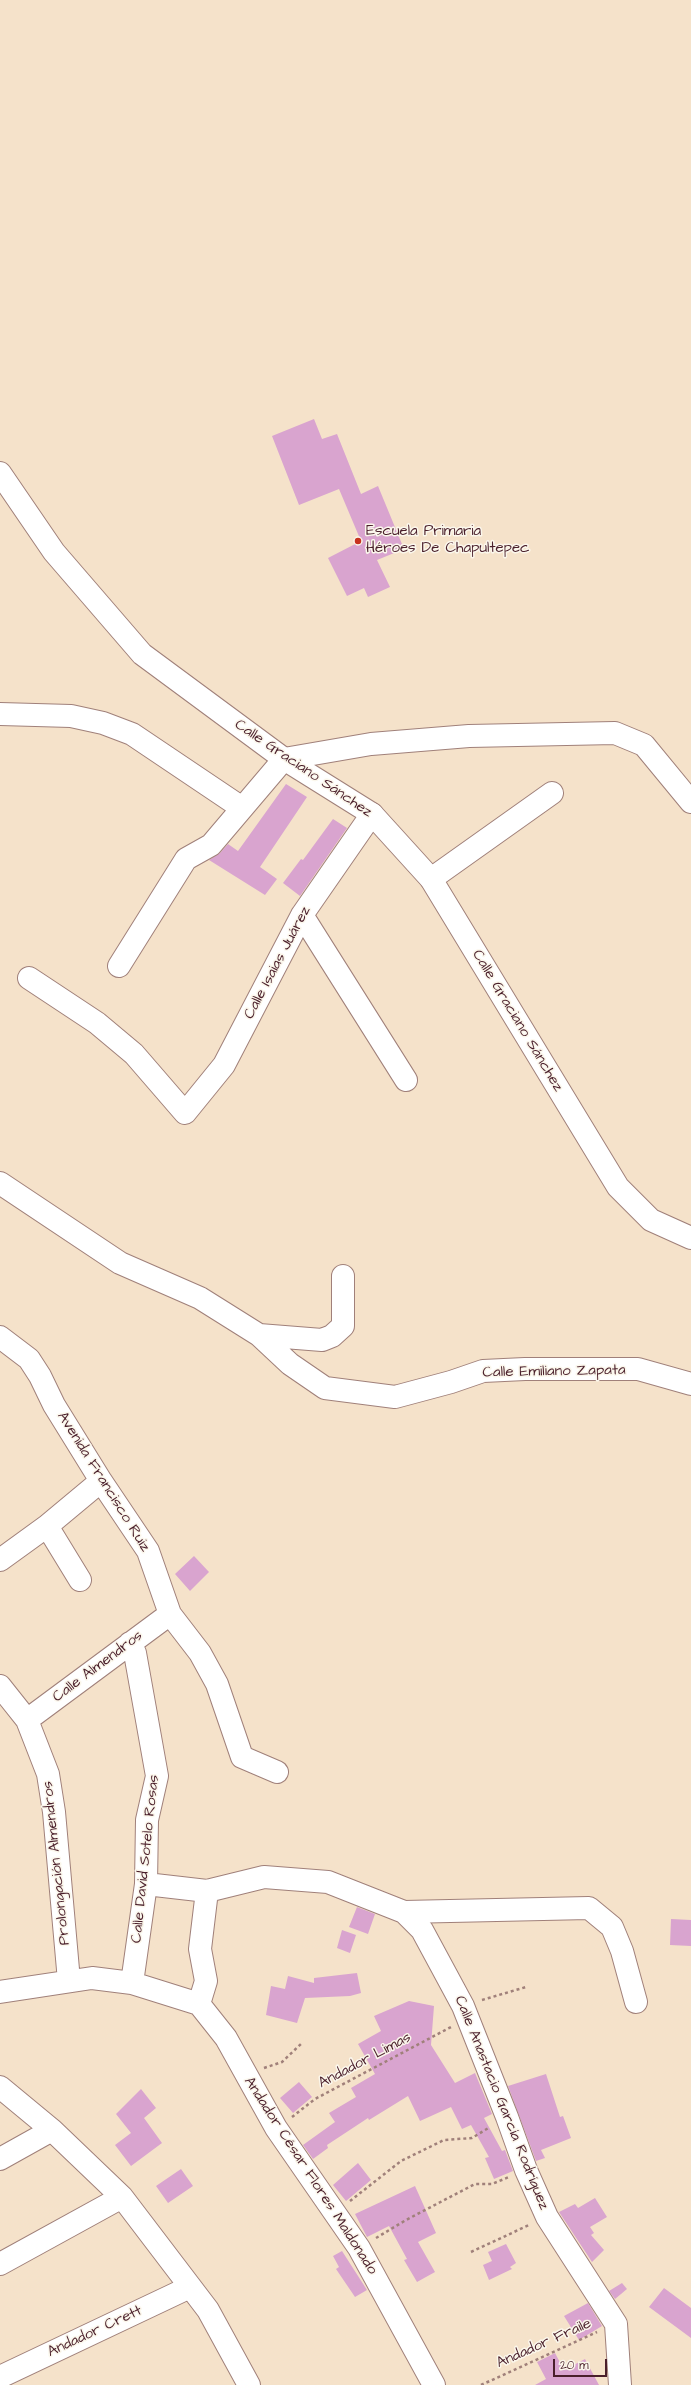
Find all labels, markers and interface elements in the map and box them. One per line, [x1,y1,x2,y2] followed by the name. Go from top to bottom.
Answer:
[366,523,530,558] place label: Escuela Primaria Héroes De Chapultepec
[353,536,363,546] marker: Escuela Primaria Héroes De Chapultepec
[231,716,375,822] street label: Calle Graciano Sánchez
[241,904,315,1022] street label: Calle Isaias Juárez
[468,947,566,1095] street label: Calle Graciano Sánchez
[482,1362,626,1382] street label: Calle Emiliano Zapata
[53,1409,153,1555] street label: Avenida Francisco Ruiz
[49,1627,147,1707] street label: Calle Almendros
[128,1774,164,1944] street label: Calle David Sotelo Rosas
[39,1780,75,1946] street label: Prolongación Almendros
[450,1993,552,2213] street label: Calle Anastacio García Rodríguez
[316,2029,414,2093] street label: Andador Limas
[239,2074,381,2278] street label: Andador César Flores Maldonado
[45,2302,145,2362] street label: Andador Crett
[494,2315,594,2373] street label: Andador Fraile
[555,2351,609,2377] scale bar
[560,2357,589,2374] text: 20 m

